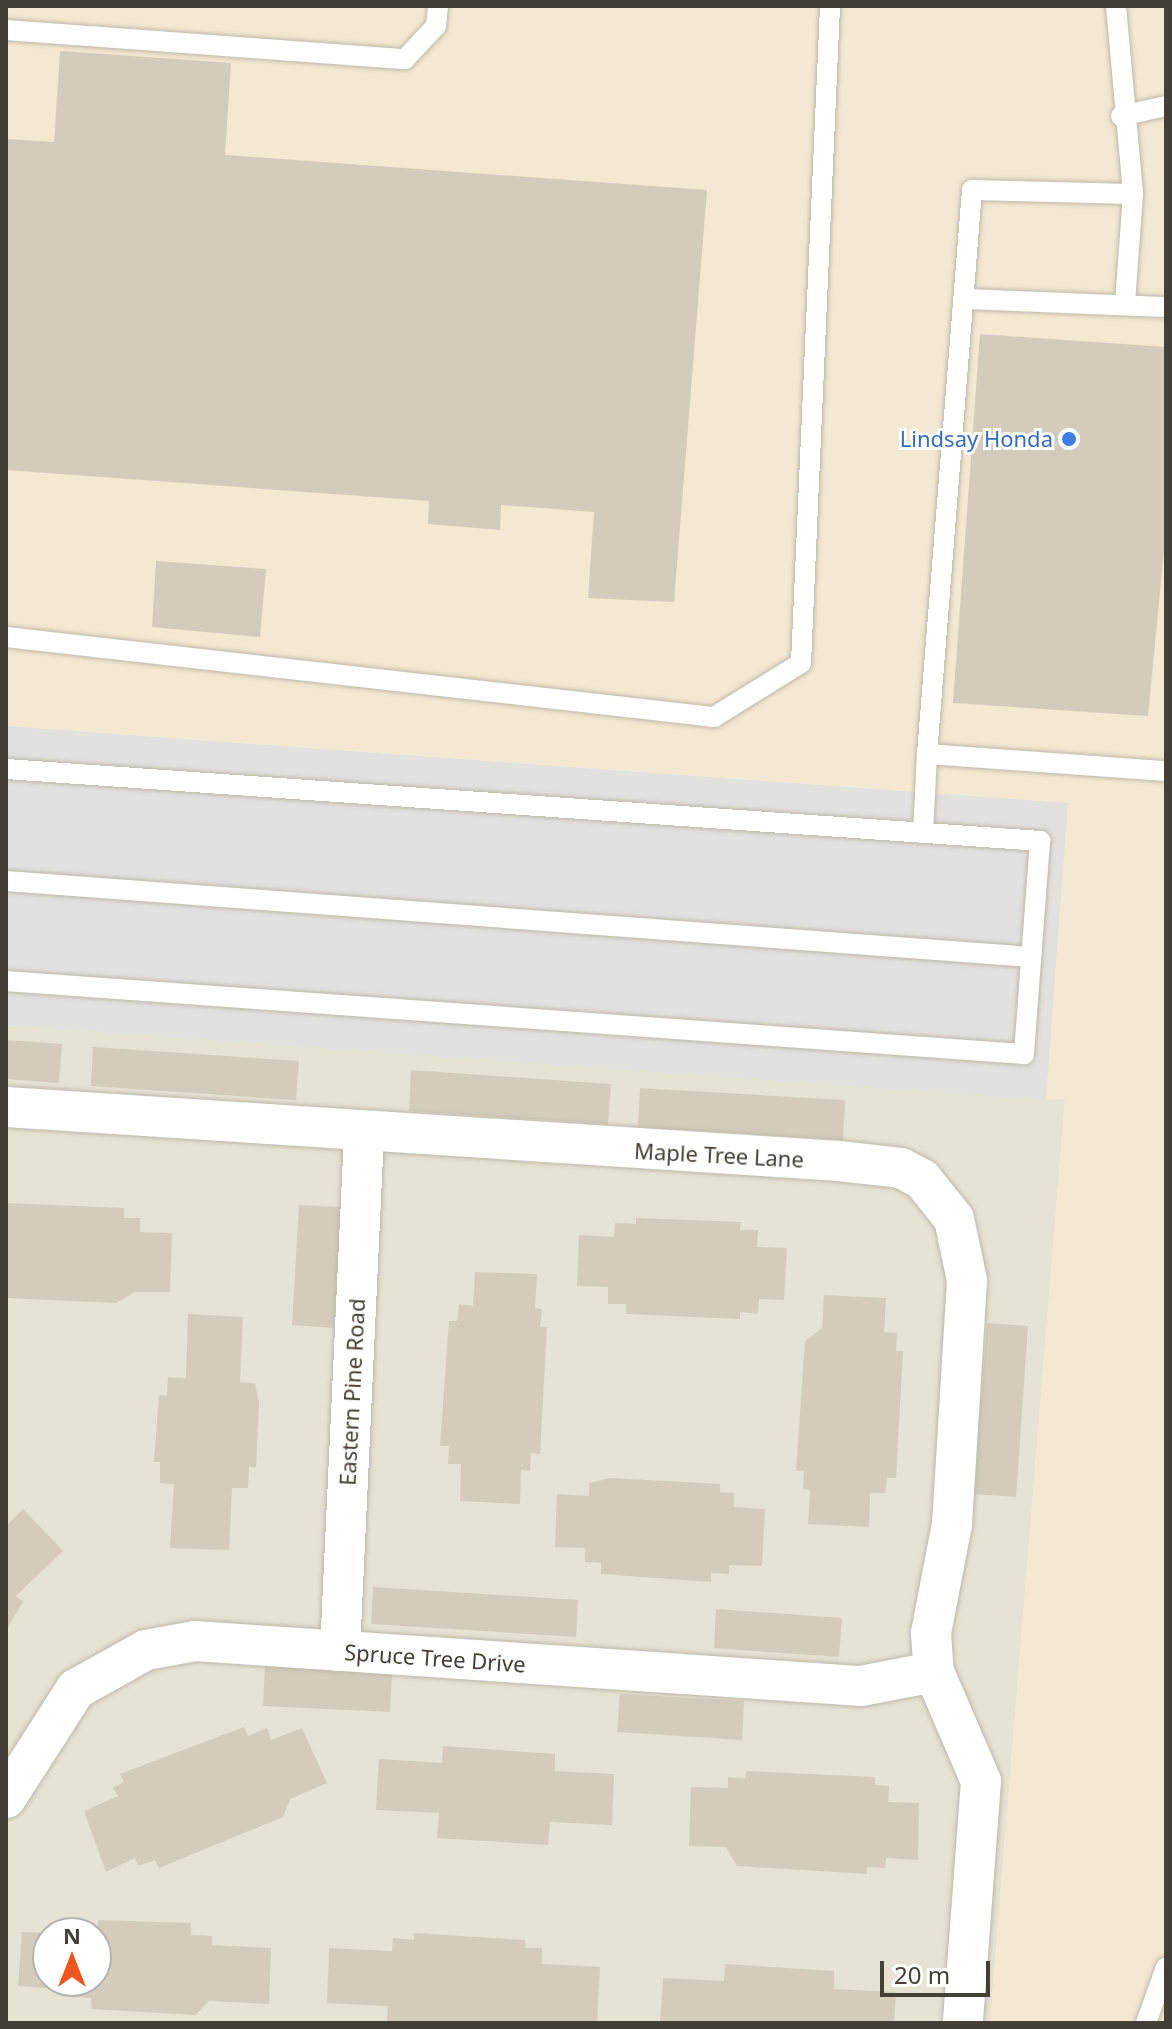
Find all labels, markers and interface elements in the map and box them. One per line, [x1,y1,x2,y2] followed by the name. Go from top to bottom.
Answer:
[900,426,1053,452] place label: Lindsay Honda
[1060,430,1078,448] marker: Lindsay Honda
[634,1137,804,1173] street label: Maple Tree Lane
[334,1298,370,1486] street label: Eastern Pine Road
[343,1638,527,1678] street label: Spruce Tree Drive
[32,1917,112,1997] north arrow
[63,1920,81,1950] text: N
[884,1945,994,1995] scale bar
[894,1958,950,1991] text: 20 m

